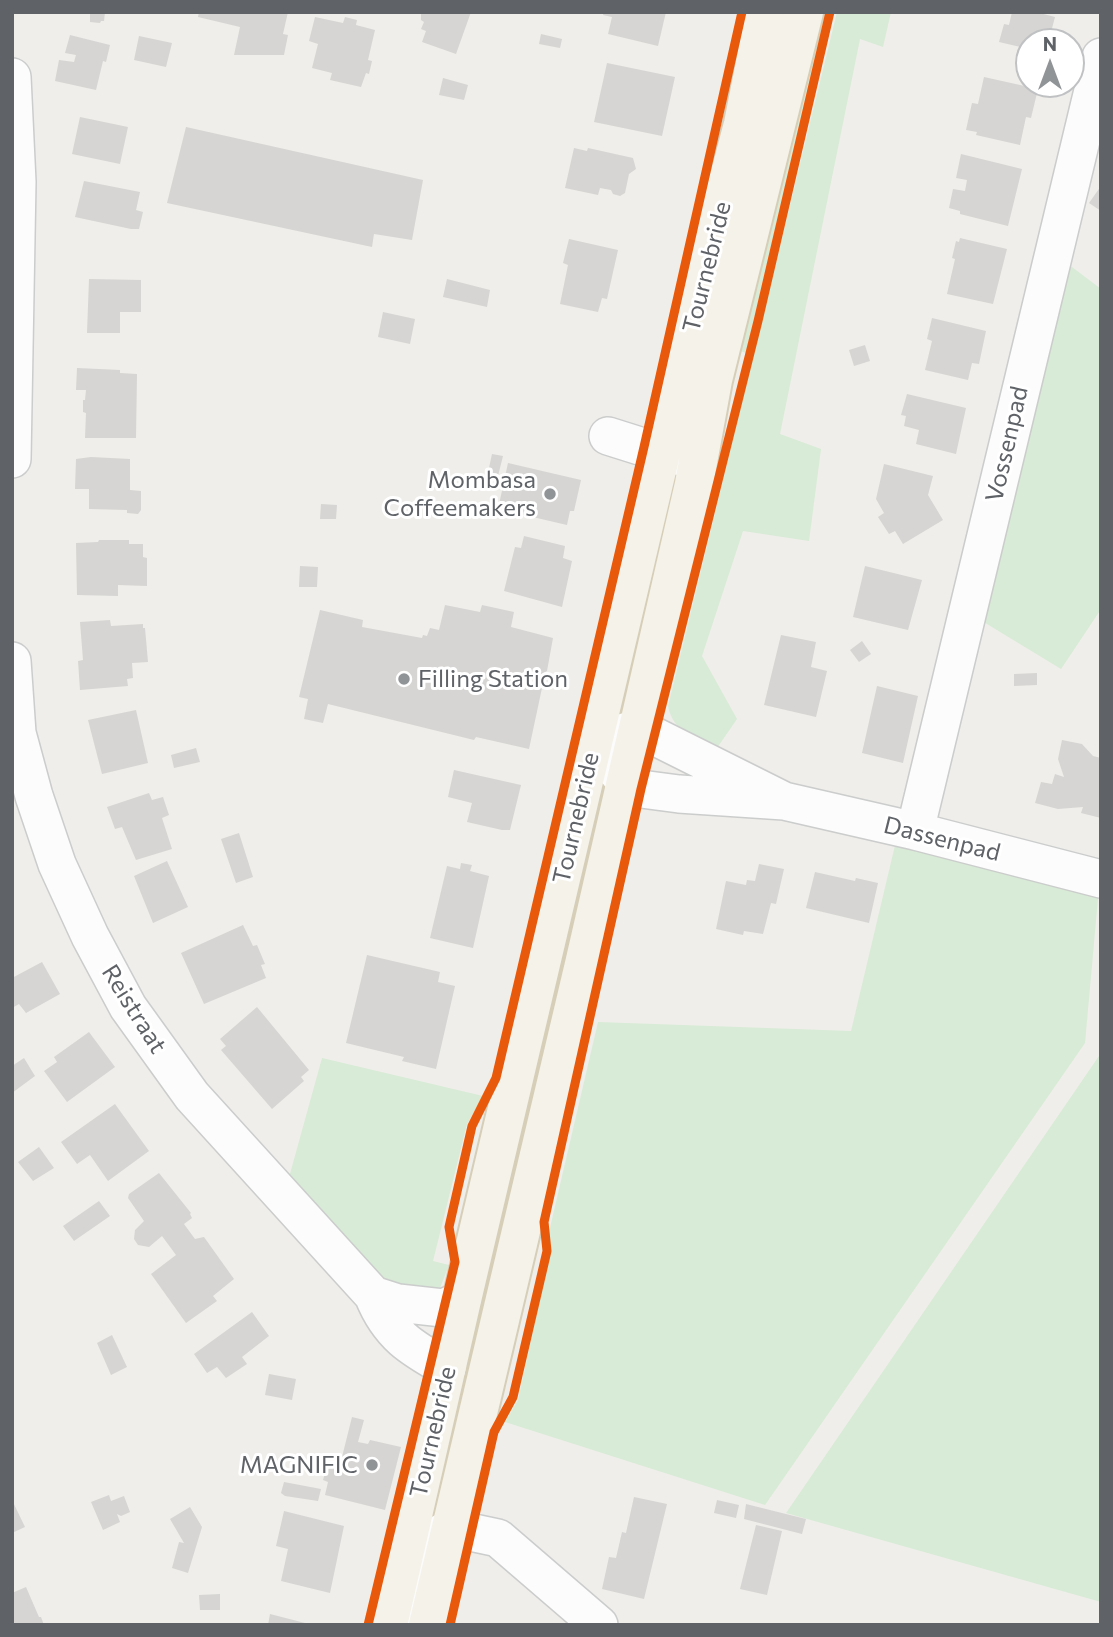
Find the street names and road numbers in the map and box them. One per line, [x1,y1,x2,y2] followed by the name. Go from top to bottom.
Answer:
[677,199,737,335] street label: Tournebride
[980,383,1034,505] street label: Vossenpad
[547,750,605,886] street label: Tournebride
[881,811,1003,867] street label: Dassenpad
[96,959,172,1059] street label: Reistraat
[404,1364,462,1500] street label: Tournebride

